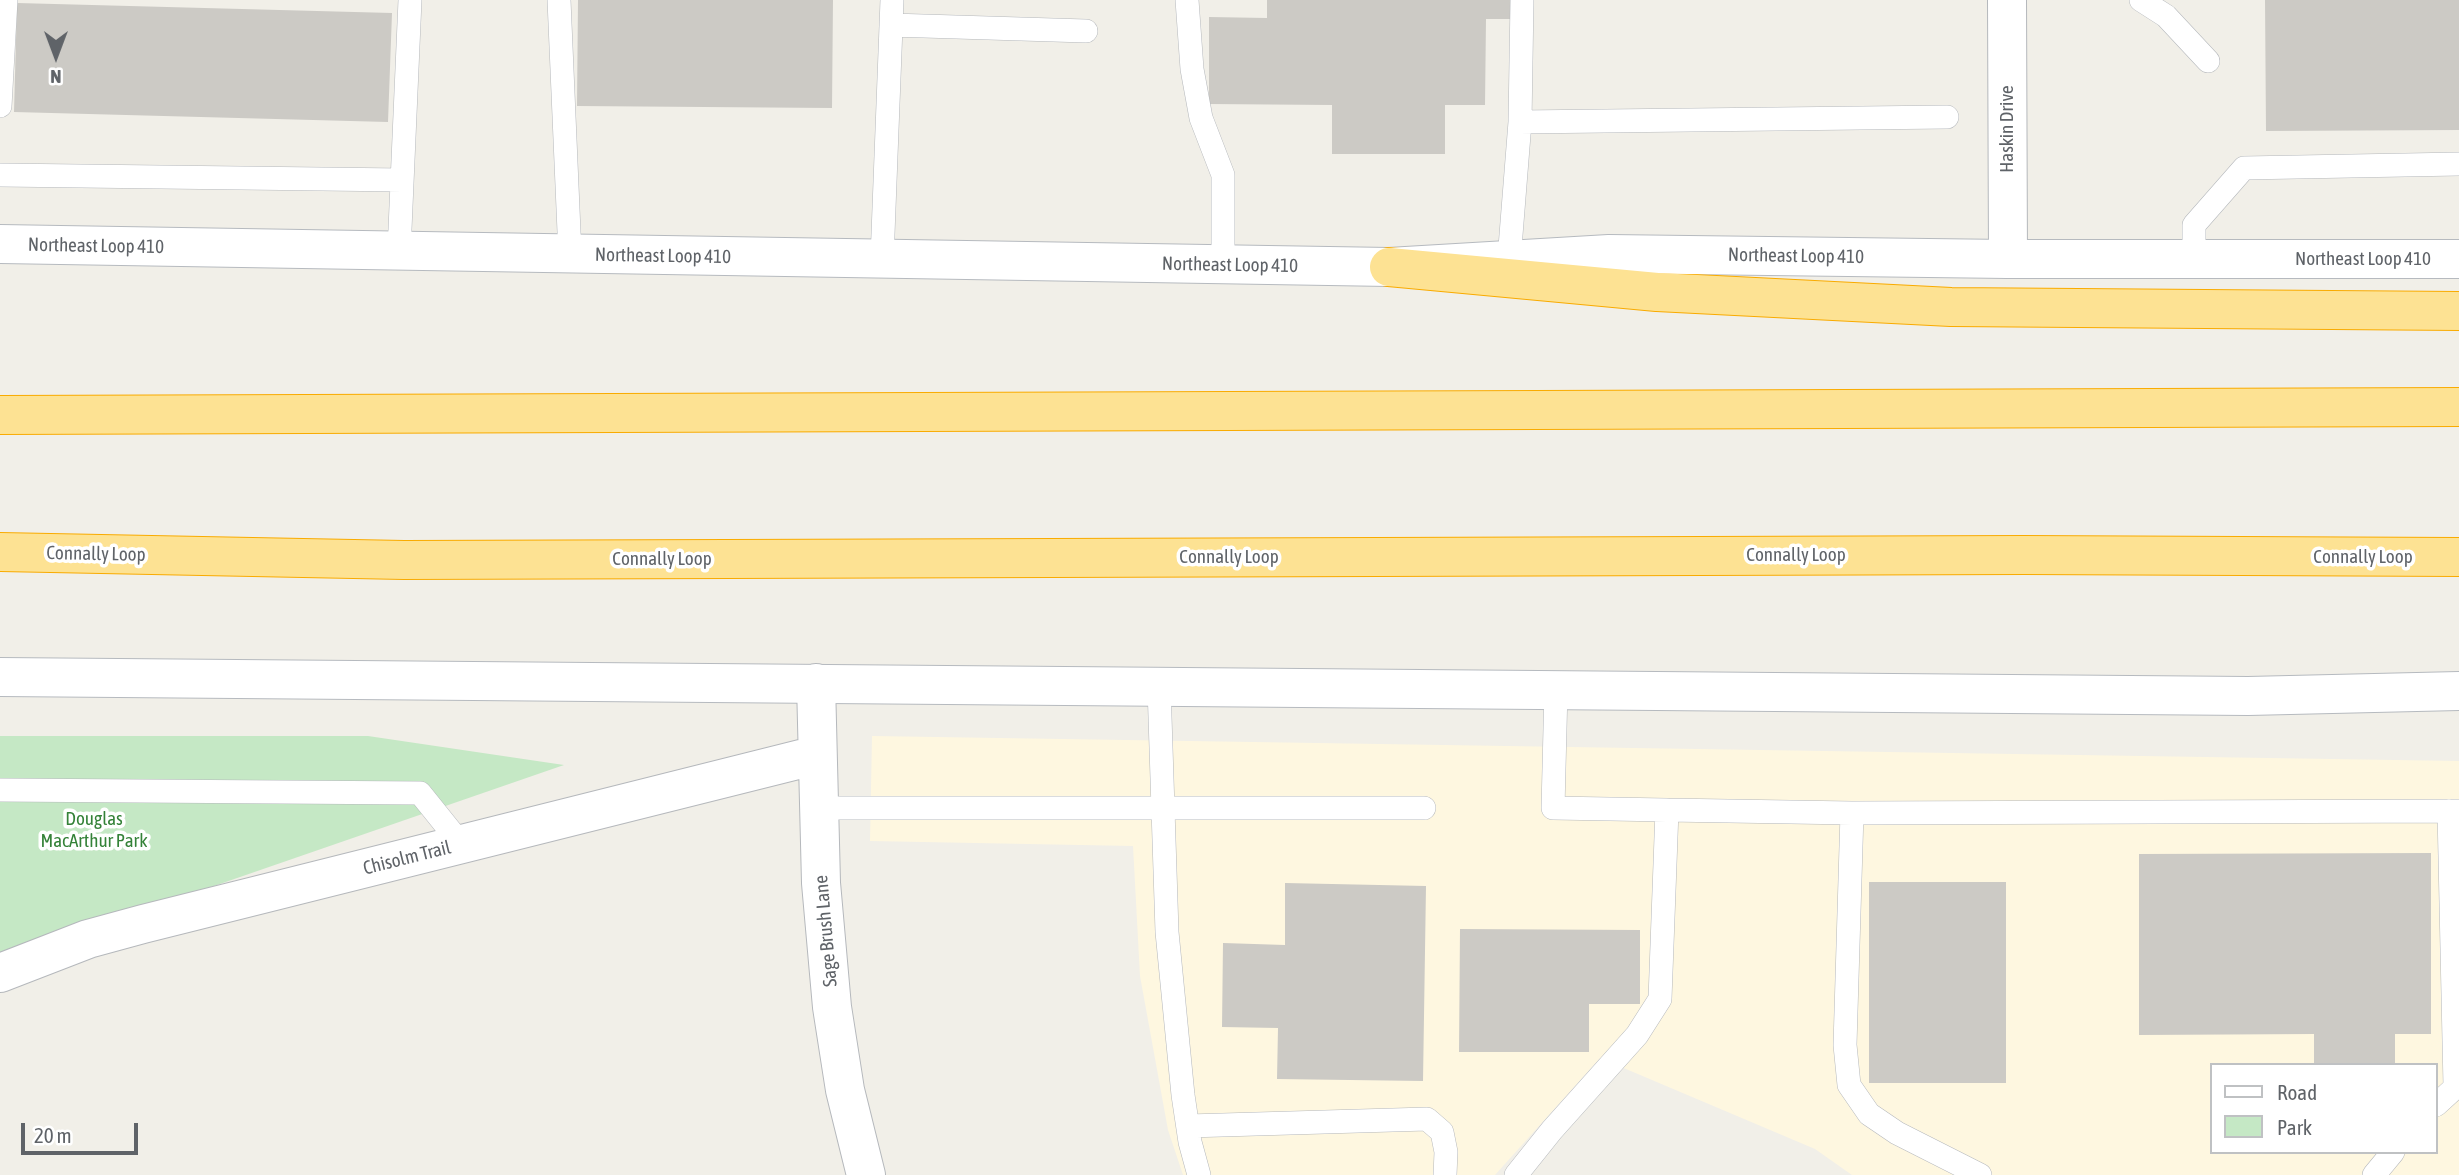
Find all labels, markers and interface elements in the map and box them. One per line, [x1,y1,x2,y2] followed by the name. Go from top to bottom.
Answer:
[21,21,91,91] north arrow
[50,66,62,88] text: N
[1996,85,2018,173] street label: Haskin Drive
[28,233,164,259] street label: Northeast Loop 410
[595,243,731,269] street label: Northeast Loop 410
[1728,243,1864,269] street label: Northeast Loop 410
[2295,248,2431,270] street label: Northeast Loop 410
[1162,252,1298,278] street label: Northeast Loop 410
[46,542,146,566] street label: Connally Loop
[1746,544,1846,566] street label: Connally Loop
[1179,546,1279,568] street label: Connally Loop
[2313,546,2413,568] street label: Connally Loop
[612,548,712,570] street label: Connally Loop
[40,808,148,852] park label: Douglas MacArthur Park
[361,836,453,880] street label: Chisolm Trail
[810,874,842,988] street label: Sage Brush Lane
[2210,1063,2438,1154] legend
[2277,1080,2317,1104] text: Road
[24,1108,142,1152] scale bar
[2277,1115,2312,1139] text: Park
[34,1123,72,1147] text: 20 m

